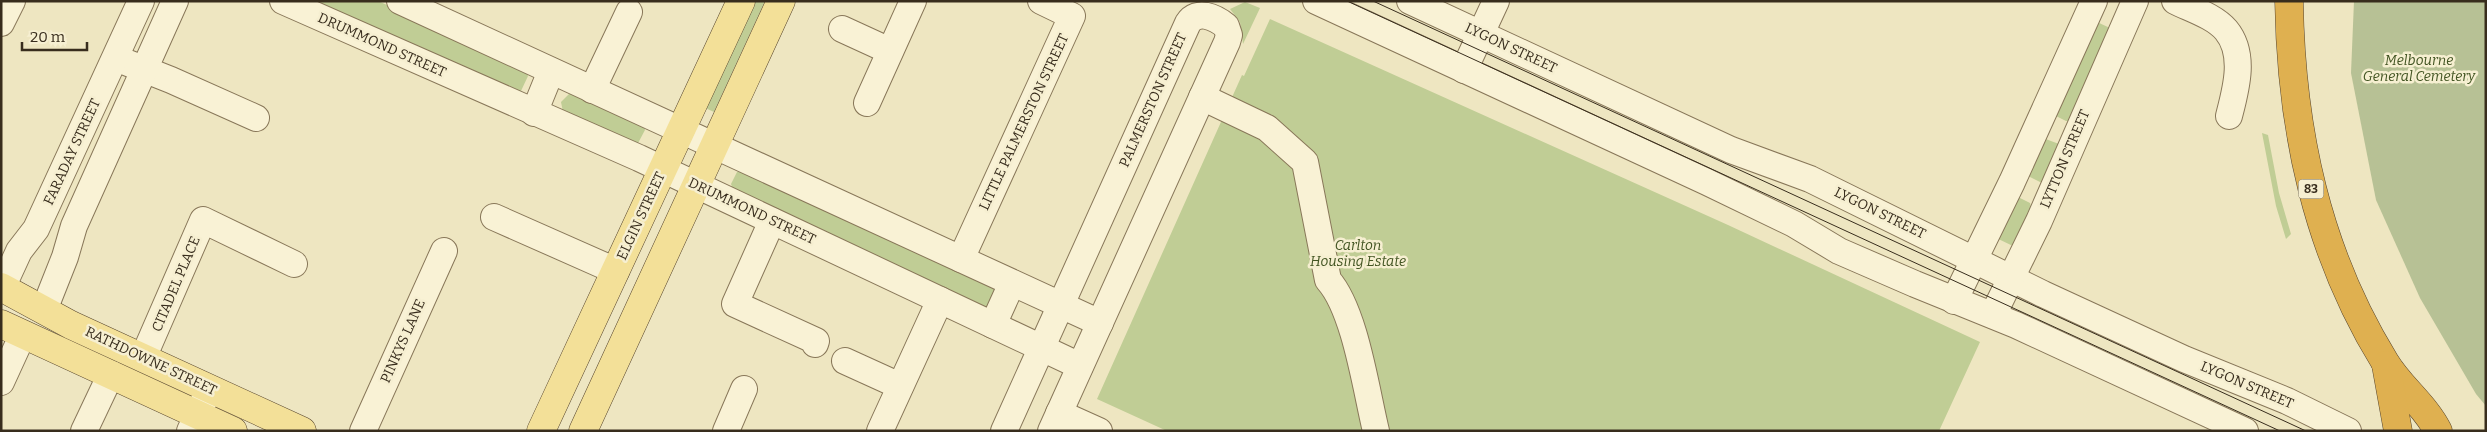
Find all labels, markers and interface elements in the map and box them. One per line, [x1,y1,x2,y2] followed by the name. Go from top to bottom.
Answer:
[315,9,449,81] street label: DRUMMOND STREET
[1462,19,1560,77] street label: LYGON STREET
[22,20,88,52] scale bar
[30,28,66,46] text: 20 m
[1116,30,1190,170] street label: PALMERSTON STREET
[976,31,1072,213] street label: LITTLE PALMERSTON STREET
[2363,52,2476,85] park label: Melbourne General Cemetery
[40,96,104,208] street label: FARADAY STREET
[2037,107,2093,211] street label: LYTTON STREET
[613,169,669,263] street label: ELGIN STREET
[686,174,818,248] street label: DRUMMOND STREET
[2298,180,2324,198] road number: 83
[1832,184,1928,242] street label: LYGON STREET
[148,234,204,334] street label: CITADEL PLACE
[1310,237,1406,270] park label: Carlton Housing Estate
[377,296,429,386] street label: PINKYS LANE
[82,323,220,399] street label: RATHDOWNE STREET
[2198,358,2296,412] street label: LYGON STREET

